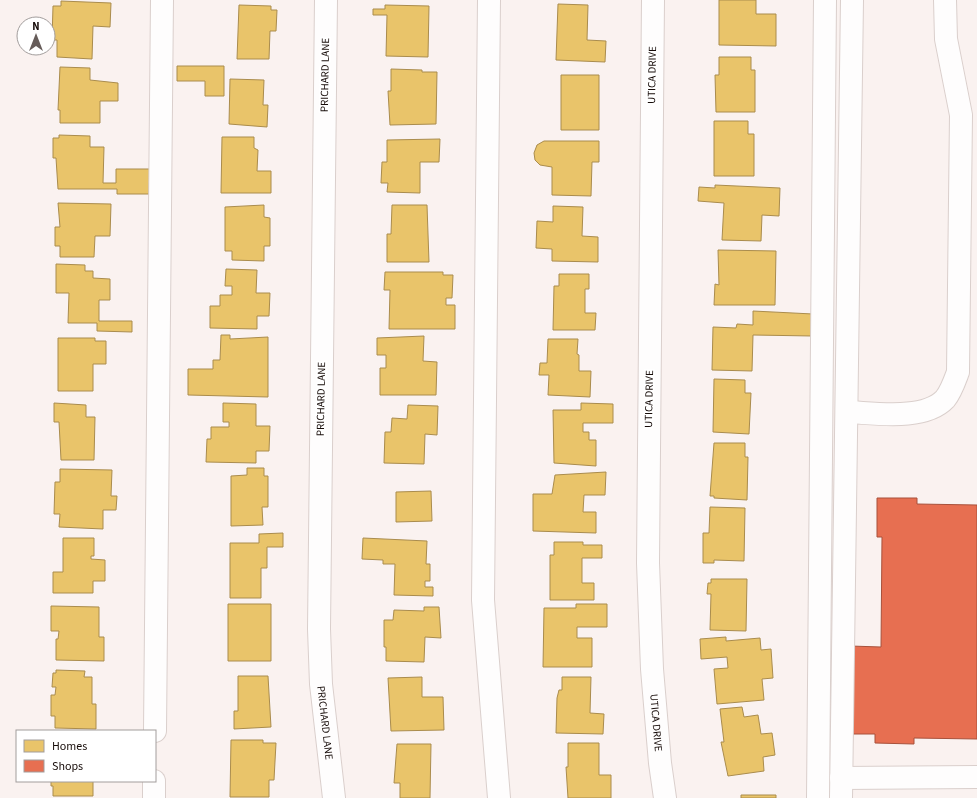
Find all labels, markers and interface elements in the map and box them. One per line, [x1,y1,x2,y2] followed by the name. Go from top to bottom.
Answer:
[16,16,56,56] north arrow
[32,19,40,34] text: N
[317,38,333,112] street label: PRICHARD LANE
[644,46,660,104] street label: UTICA DRIVE
[313,362,329,436] street label: PRICHARD LANE
[641,370,657,428] street label: UTICA DRIVE
[314,685,337,761] street label: PRICHARD LANE
[647,693,667,752] street label: UTICA DRIVE
[16,730,156,782] legend
[52,738,87,755] text: Homes
[52,758,83,775] text: Shops

